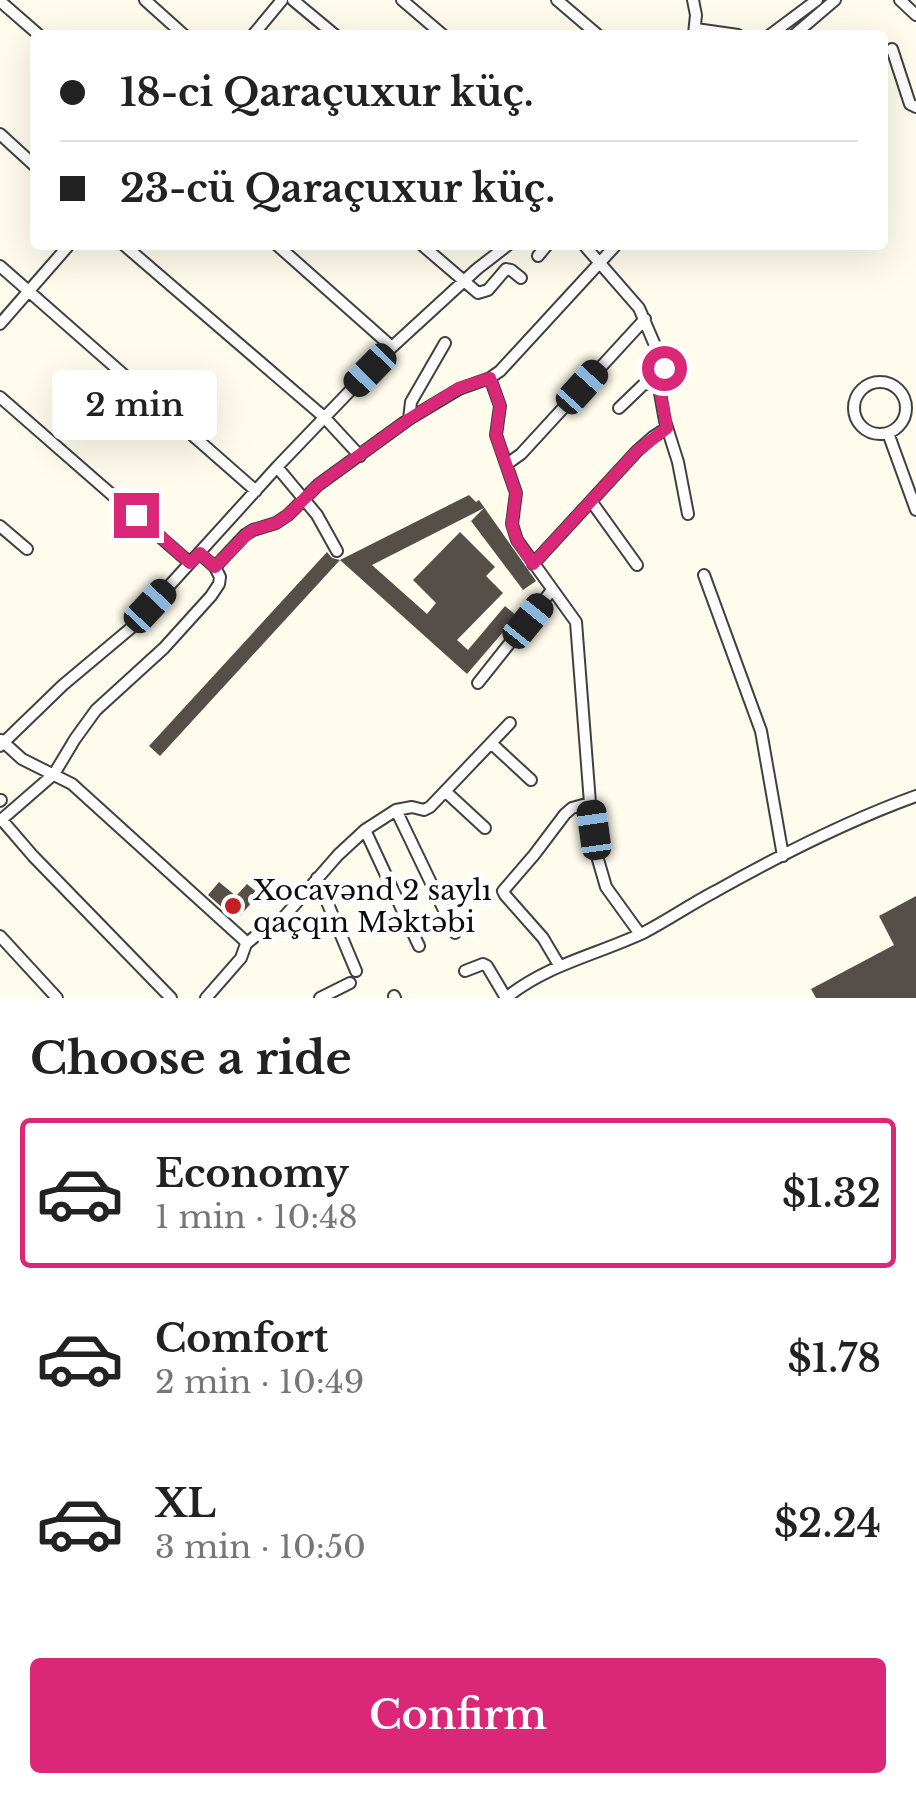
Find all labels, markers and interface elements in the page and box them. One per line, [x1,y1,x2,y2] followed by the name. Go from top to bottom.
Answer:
[120,69,534,116] text: 18-ci Qaraçuxur küç.
[120,165,555,212] text: 23-cü Qaraçuxur küç.
[338,338,402,402] car
[642,346,687,391] route start
[551,355,613,419] car
[54,370,218,440] callout: 2 min
[85,385,184,425] text: 2 min
[114,493,159,538] route end
[119,574,181,638] car
[497,588,559,654] car
[575,798,613,862] car
[253,873,491,940] place label: Xocavənd 2 saylı qaçqın Məktəbi
[222,895,244,917] marker: Xocavənd 2 saylı qaçqın Məktəbi
[30,1030,352,1086] text: Choose a ride
[35,1148,125,1238] icon: car
[155,1150,349,1197] text: Economy
[782,1170,881,1217] text: $1.32
[155,1197,358,1237] text: 1 min · 10:48
[35,1313,125,1403] icon: car
[155,1315,328,1362] text: Comfort
[787,1335,881,1382] text: $1.78
[155,1362,364,1402] text: 2 min · 10:49
[35,1478,125,1568] icon: car
[155,1480,216,1527] text: XL
[774,1500,881,1547] text: $2.24
[155,1527,366,1567] text: 3 min · 10:50
[30,1658,886,1773] button: Confirm

